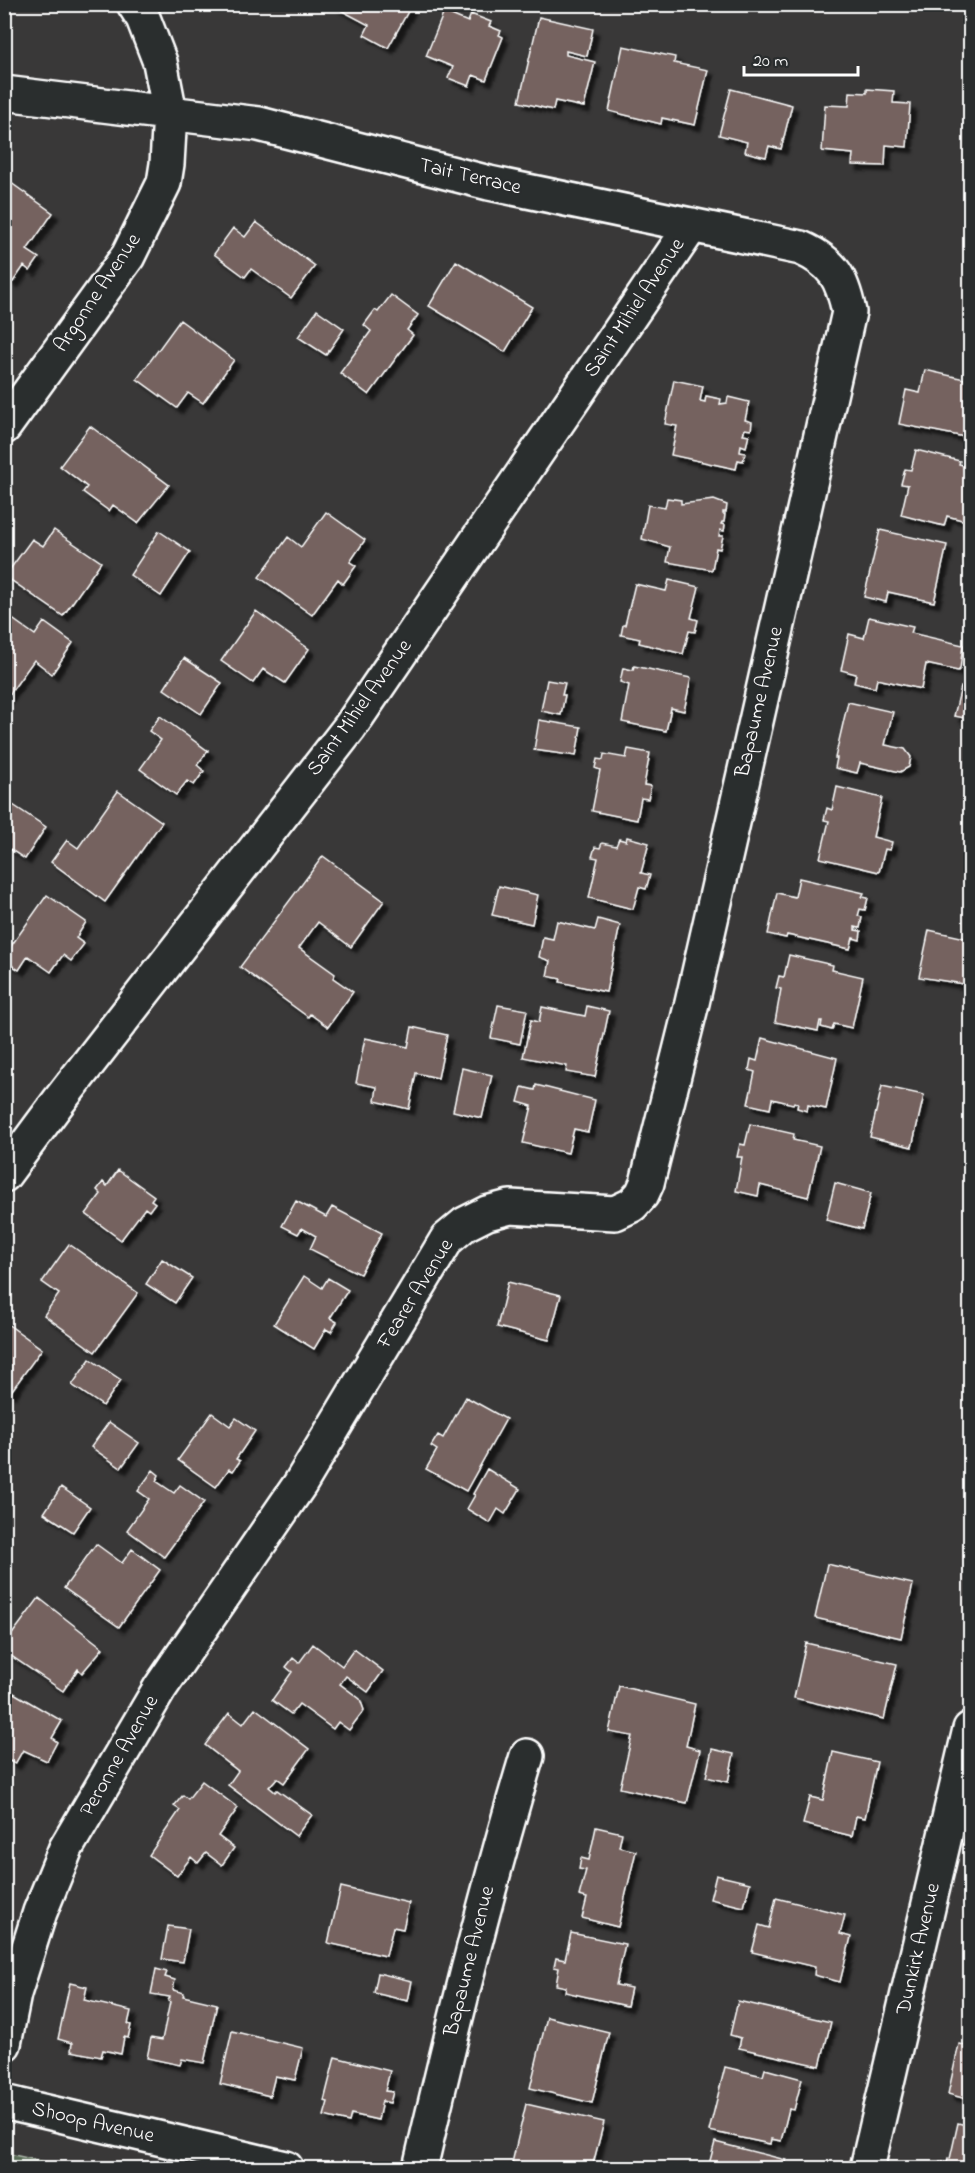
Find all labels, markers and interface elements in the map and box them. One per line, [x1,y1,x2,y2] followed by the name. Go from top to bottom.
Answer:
[744,39,858,77] scale bar
[753,49,788,75] text: 20 m
[416,151,525,203] street label: Tait Terrace
[47,227,151,360] street label: Argonne Avenue
[577,232,693,384] street label: Saint Mihiel Avenue
[728,623,792,781] street label: Bapaume Avenue
[300,633,420,783] street label: Saint Mihiel Avenue
[370,1233,462,1356] street label: Fearer Avenue
[73,1689,167,1822] street label: Peronne Avenue
[889,1880,949,2019] street label: Dunkirk Avenue
[437,1882,503,2040] street label: Bapaume Avenue
[29,2094,158,2152] street label: Shoop Avenue

